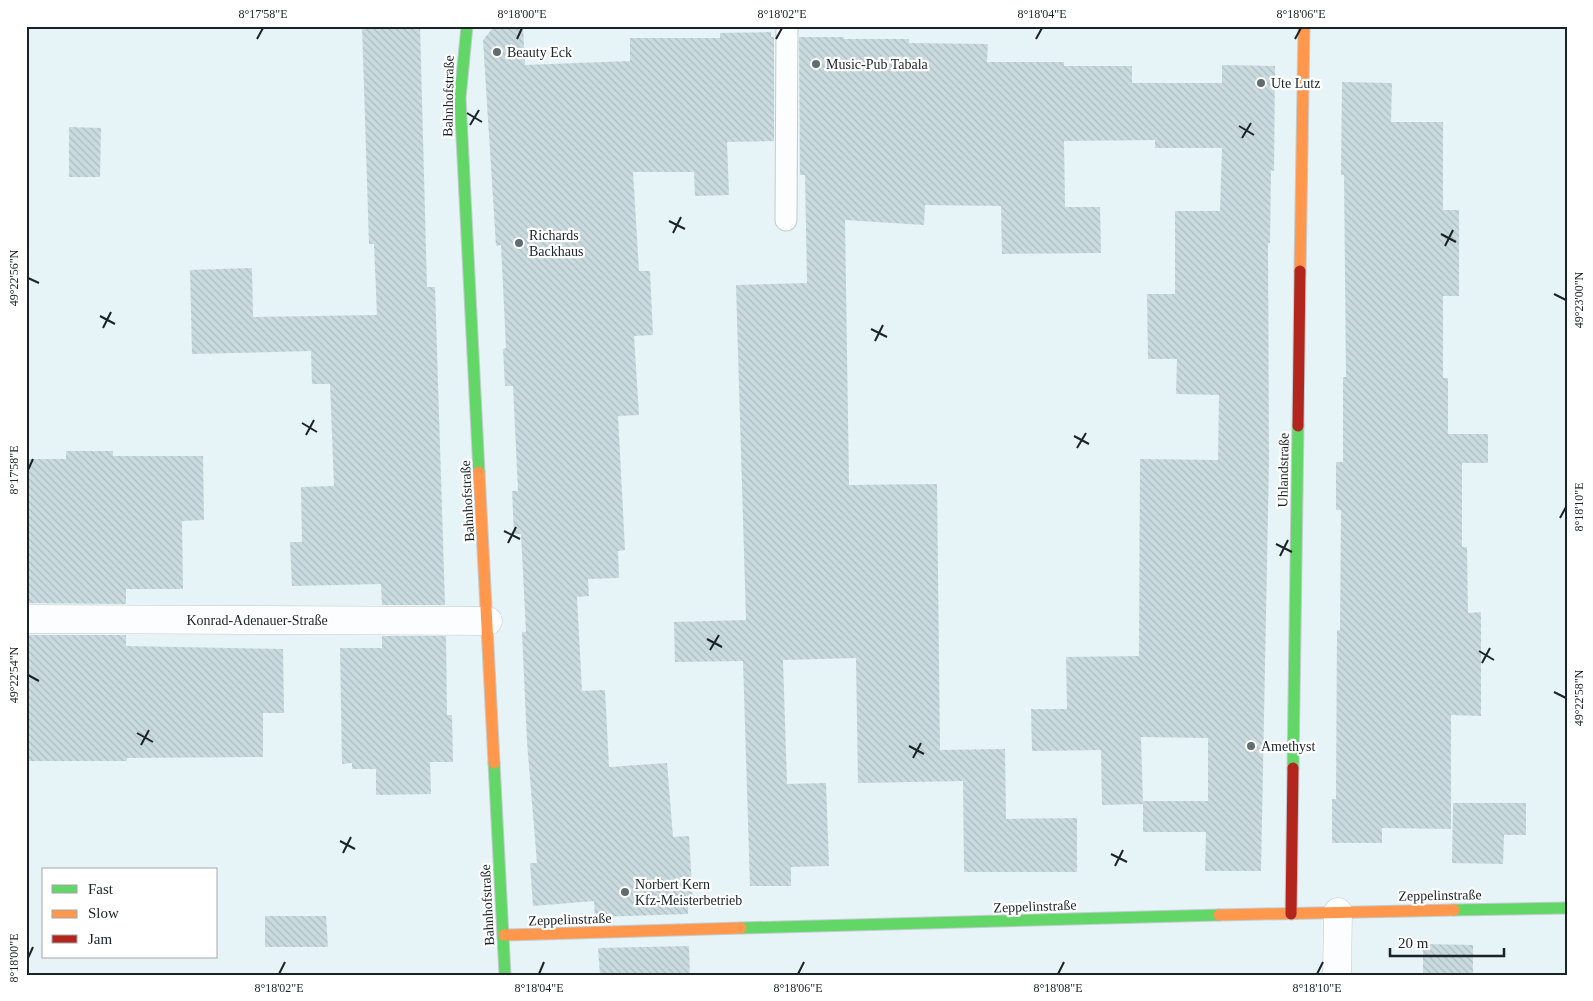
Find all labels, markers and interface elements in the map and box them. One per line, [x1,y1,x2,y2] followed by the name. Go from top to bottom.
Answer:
[238,7,288,21] text: 8°17'58"E
[497,7,547,21] text: 8°18'00"E
[757,7,807,21] text: 8°18'02"E
[1017,7,1067,21] text: 8°18'04"E
[1276,7,1326,21] text: 8°18'06"E
[507,45,572,60] place label: Beauty Eck
[491,46,503,58] marker: Beauty Eck
[440,55,457,137] street label: Bahnhofstraße
[826,57,929,72] place label: Music-Pub Tabala
[810,58,822,70] marker: Music-Pub Tabala
[1271,76,1320,91] place label: Ute Lutz
[1255,77,1267,89] marker: Ute Lutz
[529,228,583,259] place label: Richards Backhaus
[513,237,525,249] marker: Richards Backhaus
[7,249,21,306] text: 49°22'56"N
[1572,271,1586,328] text: 49°23'00"N
[1275,433,1292,507] street label: Uhlandstraße
[7,445,21,495] text: 8°17'58"E
[458,460,477,542] street label: Bahnhofstraße
[1572,482,1586,532] text: 8°18'10"E
[186,613,328,628] street label: Konrad-Adenauer-Straße
[7,646,21,703] text: 49°22'54"N
[1572,669,1586,726] text: 49°22'58"N
[1261,739,1316,754] place label: Amethyst
[1245,740,1257,752] marker: Amethyst
[478,864,497,946] street label: Bahnhofstraße
[42,868,218,958] legend
[635,877,742,908] place label: Norbert Kern Kfz-Meisterbetrieb
[88,881,114,897] text: Fast
[619,886,631,898] marker: Norbert Kern Kfz-Meisterbetrieb
[1398,887,1482,904] street label: Zeppelinstraße
[993,898,1077,915] street label: Zeppelinstraße
[88,905,119,921] text: Slow
[528,911,612,928] street label: Zeppelinstraße
[1390,926,1504,958] scale bar
[88,931,112,947] text: Jam
[7,933,21,983] text: 8°18'00"E
[1398,935,1429,951] text: 20 m
[254,981,304,995] text: 8°18'02"E
[514,981,564,995] text: 8°18'04"E
[773,981,823,995] text: 8°18'06"E
[1033,981,1083,995] text: 8°18'08"E
[1292,981,1342,995] text: 8°18'10"E

